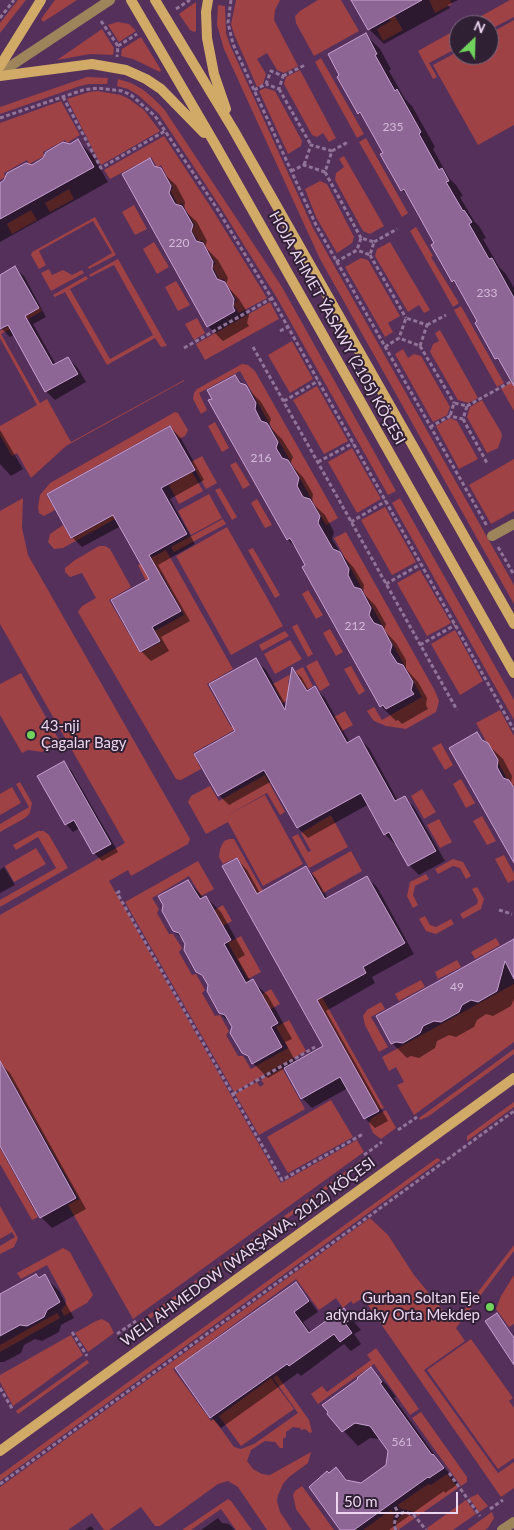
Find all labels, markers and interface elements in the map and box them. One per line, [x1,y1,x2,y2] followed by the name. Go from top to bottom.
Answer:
[449,15,499,65] north arrow
[472,17,488,37] text: N
[383,120,403,134] house number: 235
[265,208,409,448] street label: HOJA AHMET ÝASAWY (2105) KÖÇESI
[169,236,189,250] house number: 220
[477,286,497,300] house number: 233
[251,451,271,465] house number: 216
[345,619,365,633] house number: 212
[41,717,127,752] place label: 43-nji Çagalar Bagy
[25,729,37,741] marker: 43-nji Çagalar Bagy
[450,980,464,994] house number: 49
[117,1154,379,1350] street label: WELI AHMEDOW (WARŞAWA, 2012) KÖÇESI
[325,1289,480,1324] place label: Gurban Soltan Eje adyndaky Orta Mekdep
[484,1301,496,1313] marker: Gurban Soltan Eje adyndaky Orta Mekdep
[392,1435,412,1449] house number: 561
[339,1482,462,1514] scale bar
[344,1492,378,1510] text: 50 m

